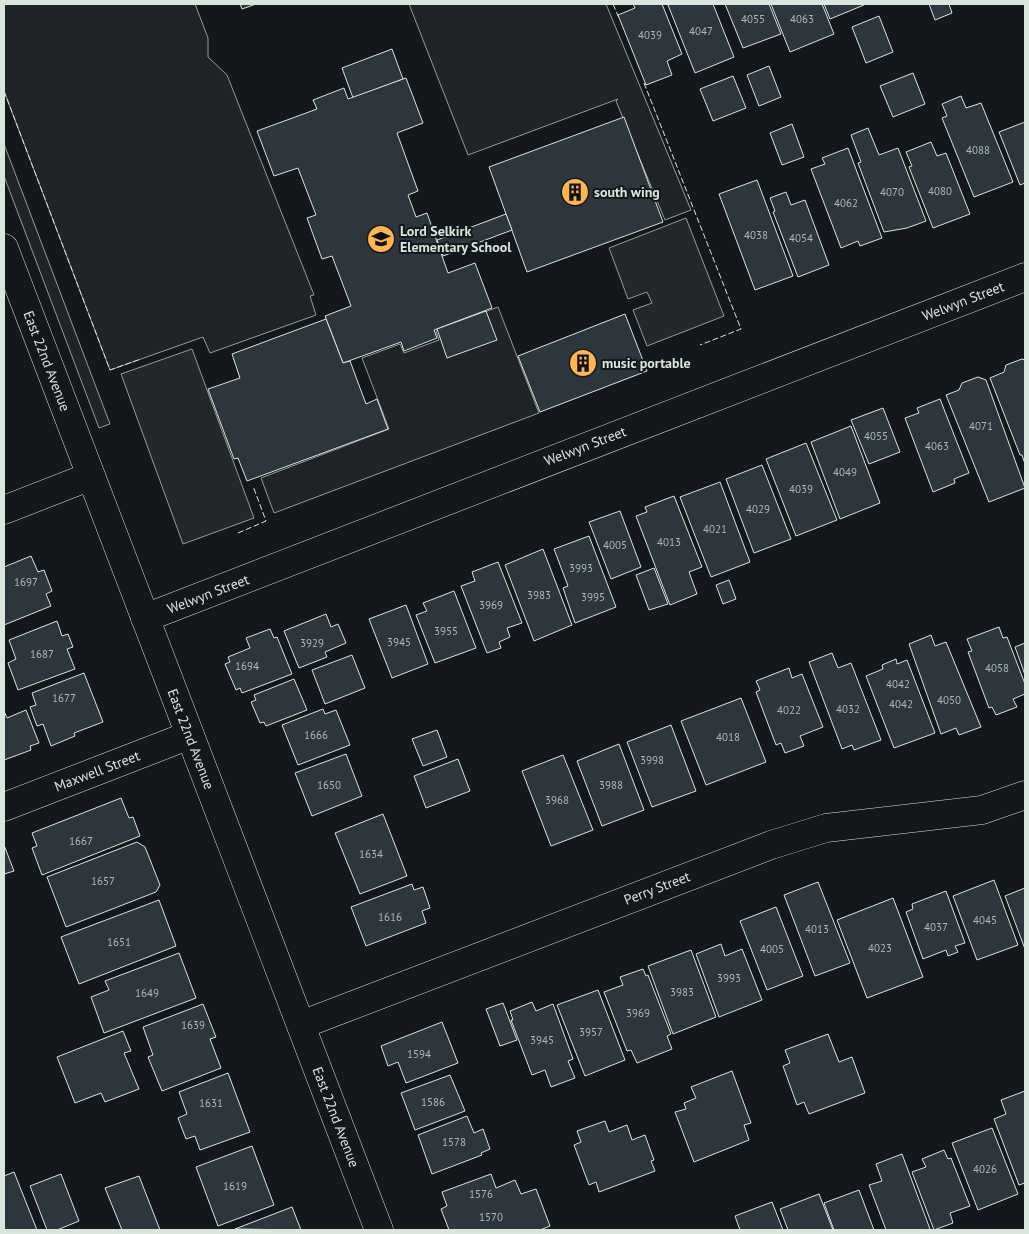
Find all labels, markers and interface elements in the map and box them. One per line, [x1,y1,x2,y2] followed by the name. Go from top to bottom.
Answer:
[741,12,765,26] house number: 4055
[790,12,814,26] house number: 4063
[689,24,713,38] house number: 4047
[638,28,662,42] house number: 4039
[966,143,990,157] house number: 4088
[560,177,590,207] building icon: south wing
[594,183,660,201] place label: south wing
[928,184,952,198] house number: 4080
[880,185,904,199] house number: 4070
[834,196,858,210] house number: 4062
[400,222,512,256] place label: Lord Selkirk Elementary School
[366,224,396,254] school or university icon: Lord Selkirk Elementary School
[744,228,768,242] house number: 4038
[789,231,813,245] house number: 4054
[920,277,1007,325] street label: Welwyn Street
[20,308,74,414] street label: East 22nd Avenue
[568,348,598,378] building icon: music portable
[602,354,691,372] place label: music portable
[969,419,993,433] house number: 4071
[542,422,629,470] street label: Welwyn Street
[864,429,888,443] house number: 4055
[925,439,949,453] house number: 4063
[833,465,857,479] house number: 4049
[789,482,813,496] house number: 4039
[746,502,770,516] house number: 4029
[703,522,727,536] house number: 4021
[657,535,681,549] house number: 4013
[603,538,627,552] house number: 4005
[569,561,593,575] house number: 3993
[165,570,252,618] street label: Welwyn Street
[14,575,38,589] house number: 1697
[527,588,551,602] house number: 3983
[581,590,605,604] house number: 3995
[479,598,503,612] house number: 3969
[434,624,458,638] house number: 3955
[387,635,411,649] house number: 3945
[300,636,324,650] house number: 3929
[30,647,54,661] house number: 1687
[235,659,259,673] house number: 1694
[985,661,1009,675] house number: 4058
[886,677,910,691] house number: 4042
[164,686,218,792] street label: East 22nd Avenue
[52,691,76,705] house number: 1677
[937,693,961,707] house number: 4050
[889,697,913,711] house number: 4042
[836,702,860,716] house number: 4032
[777,703,801,717] house number: 4022
[304,728,328,742] house number: 1666
[716,730,740,744] house number: 4018
[52,746,143,796] street label: Maxwell Street
[640,753,664,767] house number: 3998
[317,778,341,792] house number: 1650
[599,778,623,792] house number: 3988
[545,793,569,807] house number: 3968
[69,834,93,848] house number: 1667
[359,847,383,861] house number: 1634
[621,867,693,909] street label: Perry Street
[91,874,115,888] house number: 1657
[378,910,402,924] house number: 1616
[973,913,997,927] house number: 4045
[924,920,948,934] house number: 4037
[805,922,829,936] house number: 4013
[107,935,131,949] house number: 1651
[868,941,892,955] house number: 4023
[760,942,784,956] house number: 4005
[717,971,741,985] house number: 3993
[670,985,694,999] house number: 3983
[135,986,159,1000] house number: 1649
[626,1006,650,1020] house number: 3969
[181,1018,205,1032] house number: 1639
[579,1025,603,1039] house number: 3957
[530,1033,554,1047] house number: 3945
[407,1047,431,1061] house number: 1594
[309,1064,363,1170] street label: East 22nd Avenue
[421,1095,445,1109] house number: 1586
[199,1096,223,1110] house number: 1631
[442,1135,466,1149] house number: 1578
[973,1162,997,1176] house number: 4026
[223,1179,247,1193] house number: 1619
[469,1187,493,1201] house number: 1576
[479,1210,503,1224] house number: 1570

